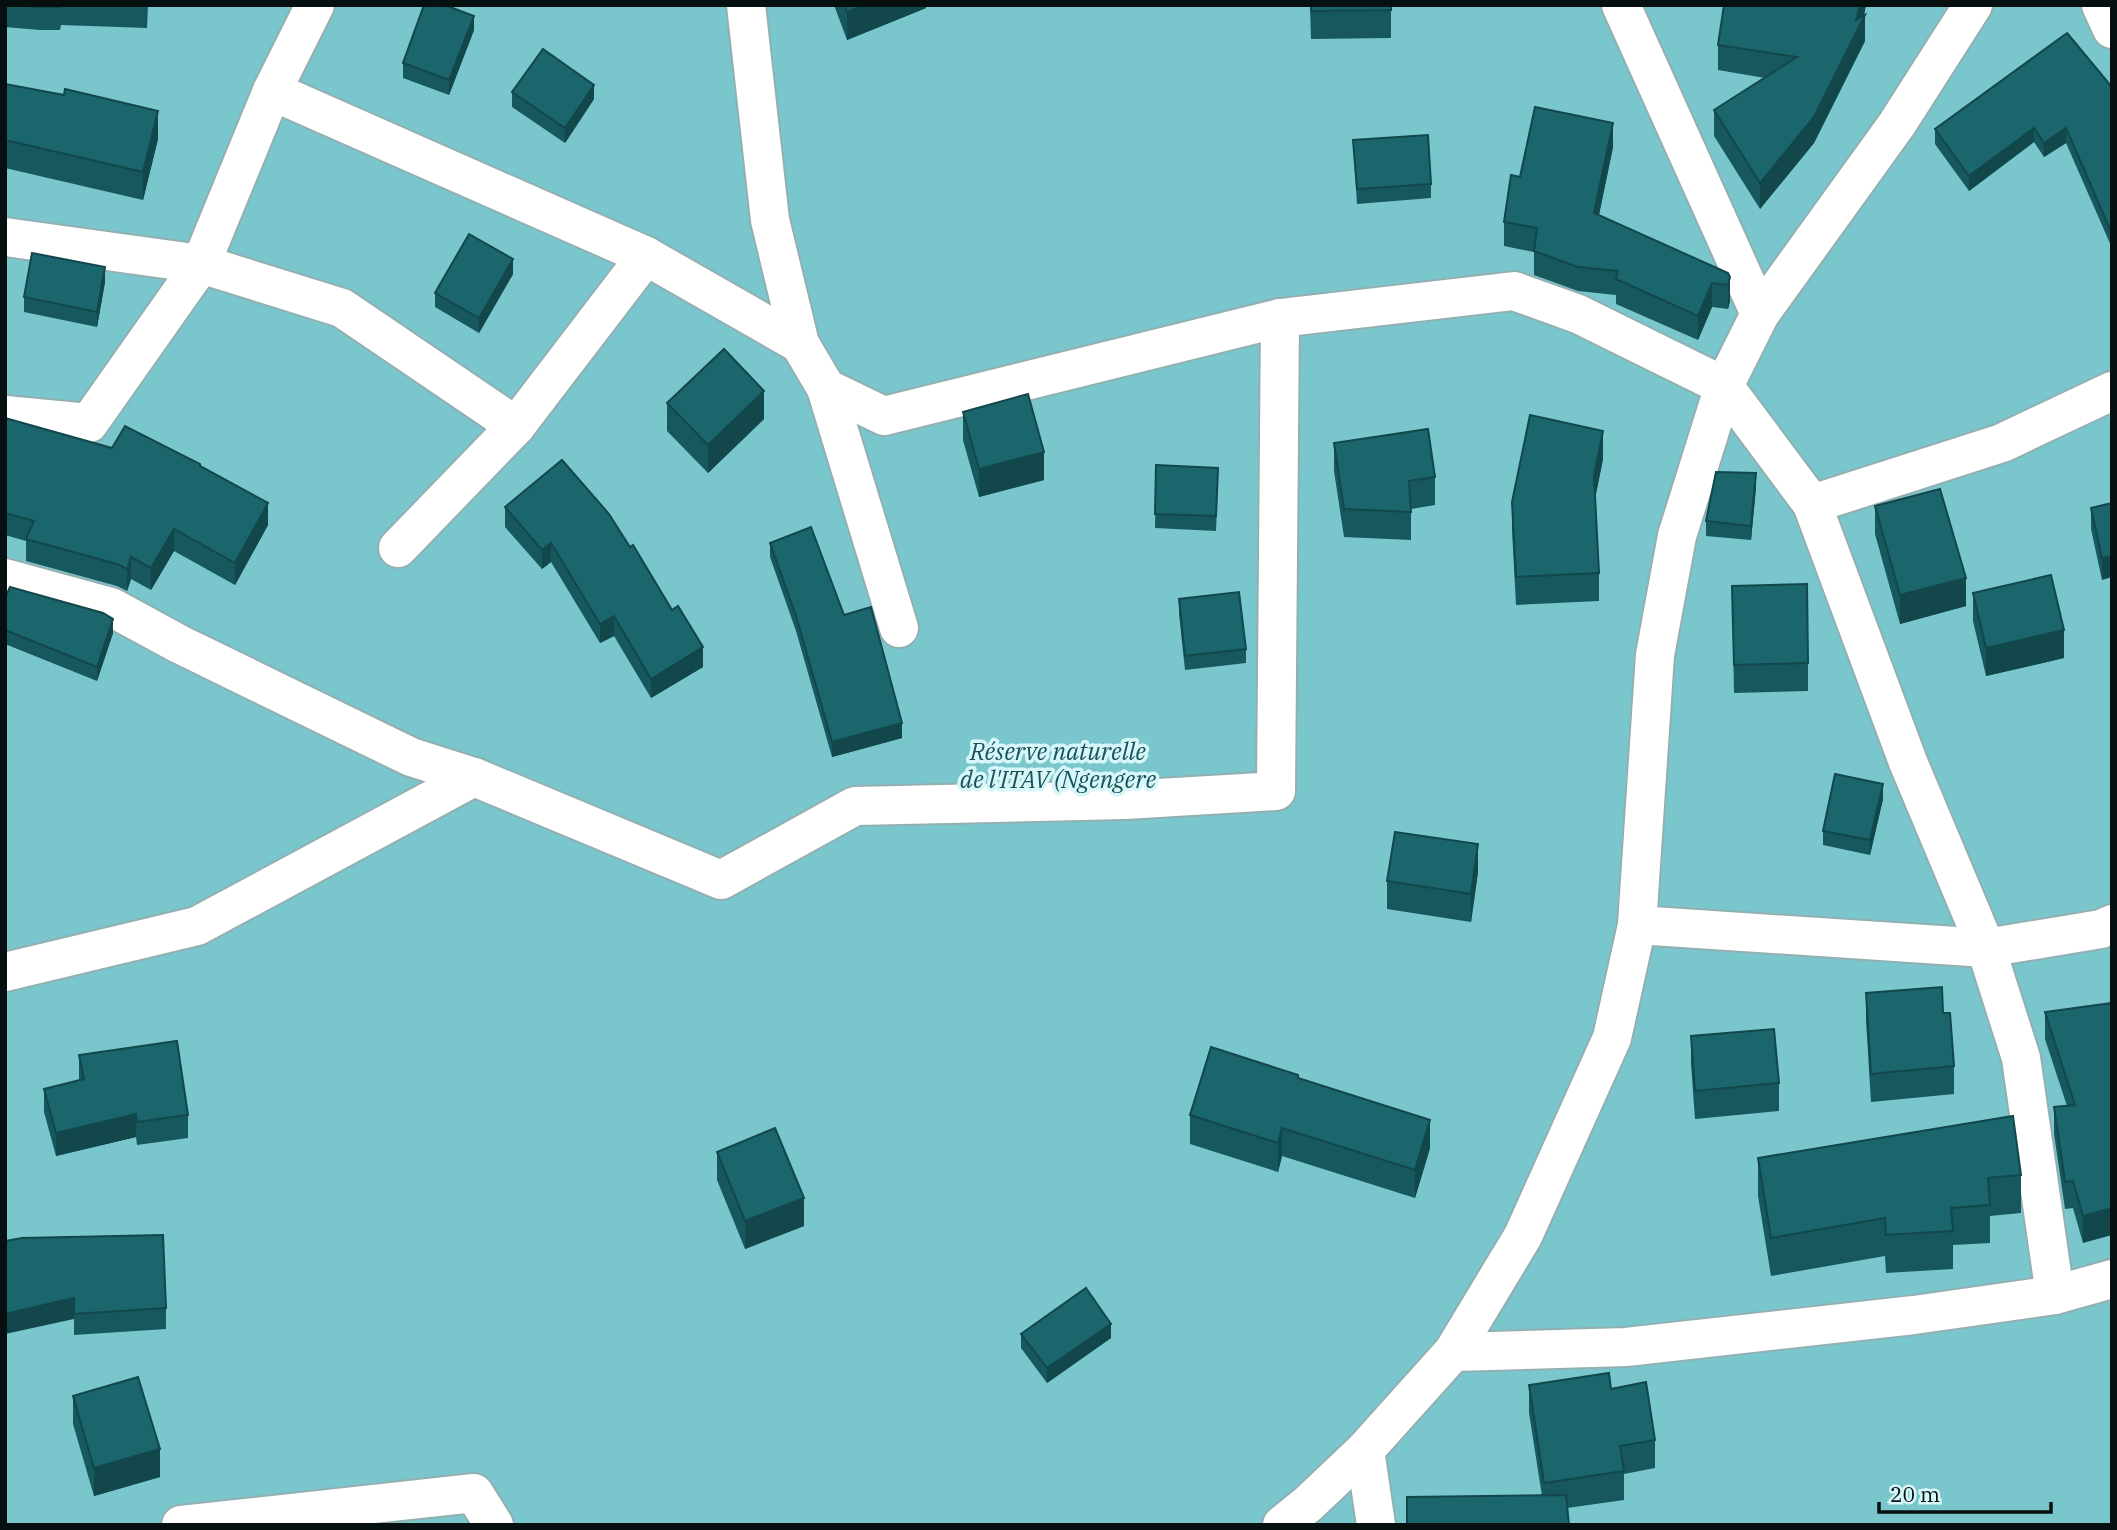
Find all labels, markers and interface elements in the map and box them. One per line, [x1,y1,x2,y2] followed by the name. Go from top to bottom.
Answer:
[960,735,1156,795] park label: Réserve naturelle de l'ITAV (Ngengere
[1879,1470,2050,1514] scale bar
[1890,1480,1940,1508] text: 20 m

